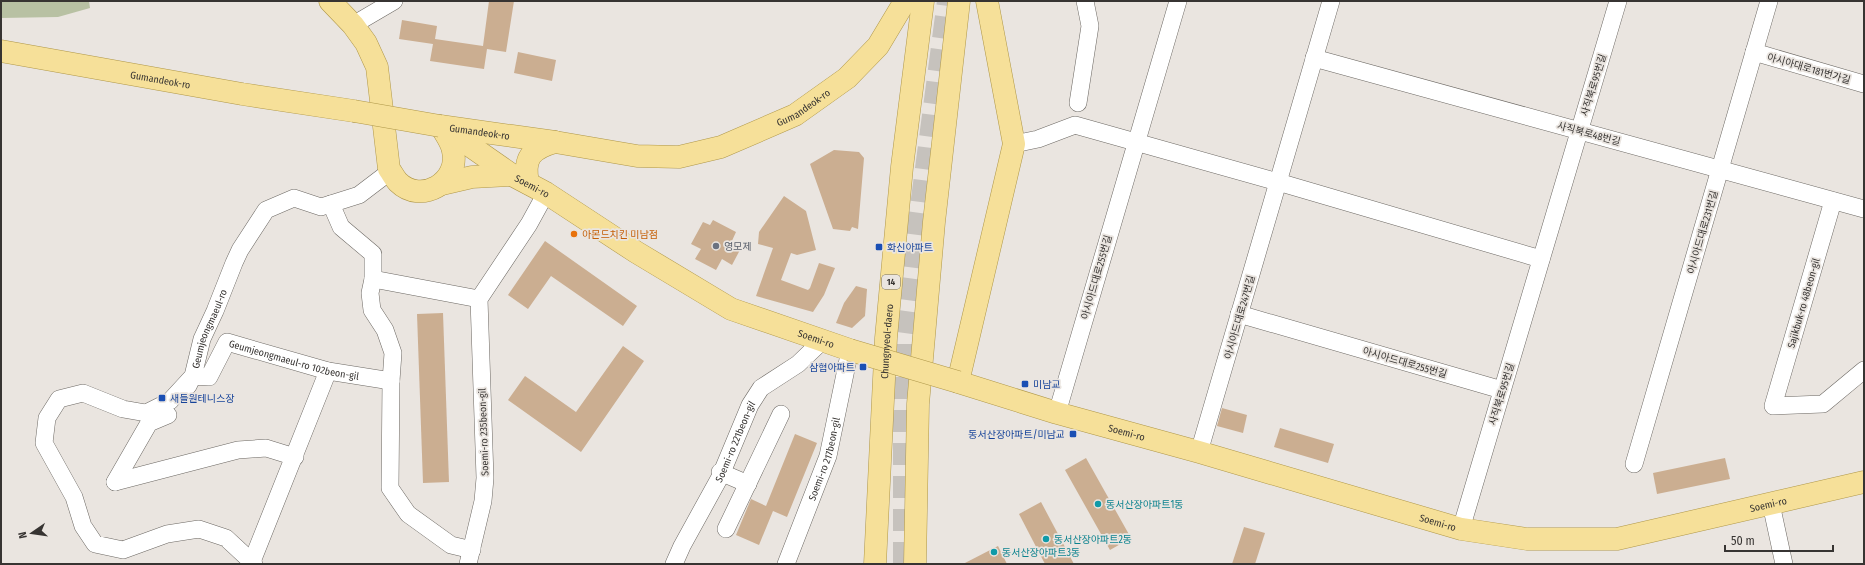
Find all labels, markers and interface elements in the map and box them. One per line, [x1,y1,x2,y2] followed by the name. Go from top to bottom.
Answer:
[1766,51,1852,87] street label: 아시아대로181번가길
[1579,53,1609,118] street label: 사직북로95번길
[129,69,191,92] street label: Gumandeok-ro
[775,87,833,129] street label: Gumandeok-ro
[1556,120,1622,148] street label: 사직북로48번길
[448,122,510,143] street label: Gumandeok-ro
[512,173,551,201] street label: Soemi-ro
[1685,189,1721,275] street label: 아시아드대로231번길
[569,229,579,239] marker: 아몬드치킨 미남점
[582,229,658,241] place label: 아몬드치킨 미남점
[1079,234,1115,321] street label: 아시아드대로255번길
[711,241,721,251] marker: 영모제
[724,241,752,253] place label: 영모제
[874,242,884,252] marker: 화신아파트
[887,242,933,254] place label: 화신아파트
[1785,257,1823,350] street label: Sajikbuk-ro 48beon-gil
[1222,274,1258,361] street label: 아시아드대로247번길
[882,275,900,289] road number: 14
[190,288,230,370] street label: Geumjeongmaeul-ro
[879,303,896,379] street label: Chungnyeol-daero
[796,327,836,351] street label: Soemi-ro
[227,338,360,383] street label: Geumjeongmaeul-ro 102beon-gil
[1361,345,1448,381] street label: 아시아드대로255번길
[809,362,855,374] place label: 삼협아파트
[858,362,868,372] marker: 삼협아파트
[1487,362,1517,427] street label: 사직북로95번길
[1020,379,1030,389] marker: 미남교
[1033,379,1061,391] place label: 미남교
[476,388,492,476] street label: Soemi-ro 235beon-gil
[157,393,167,403] marker: 새들원테니스장
[170,393,234,405] place label: 새들원테니스장
[713,399,758,485] street label: Soemi-ro 221beon-gil
[806,416,843,502] street label: Soemi-ro 217beon-gil
[1107,422,1146,444] street label: Soemi-ro
[968,429,1065,441] place label: 동서산장아파트/미남교
[1068,429,1078,439] marker: 동서산장아파트/미남교
[1749,495,1788,515] street label: Soemi-ro
[1093,499,1103,509] marker: 동서산장아파트1동
[1106,499,1184,511] place label: 동서산장아파트1동
[1418,512,1457,534] street label: Soemi-ro
[12,513,52,553] north arrow
[1725,527,1833,553] scale bar
[16,530,30,540] text: N
[1041,534,1051,544] marker: 동서산장아파트2동
[1054,534,1132,546] place label: 동서산장아파트2동
[1731,534,1755,548] text: 50 m
[989,547,999,557] marker: 동서산장아파트3동
[1002,547,1080,559] place label: 동서산장아파트3동

